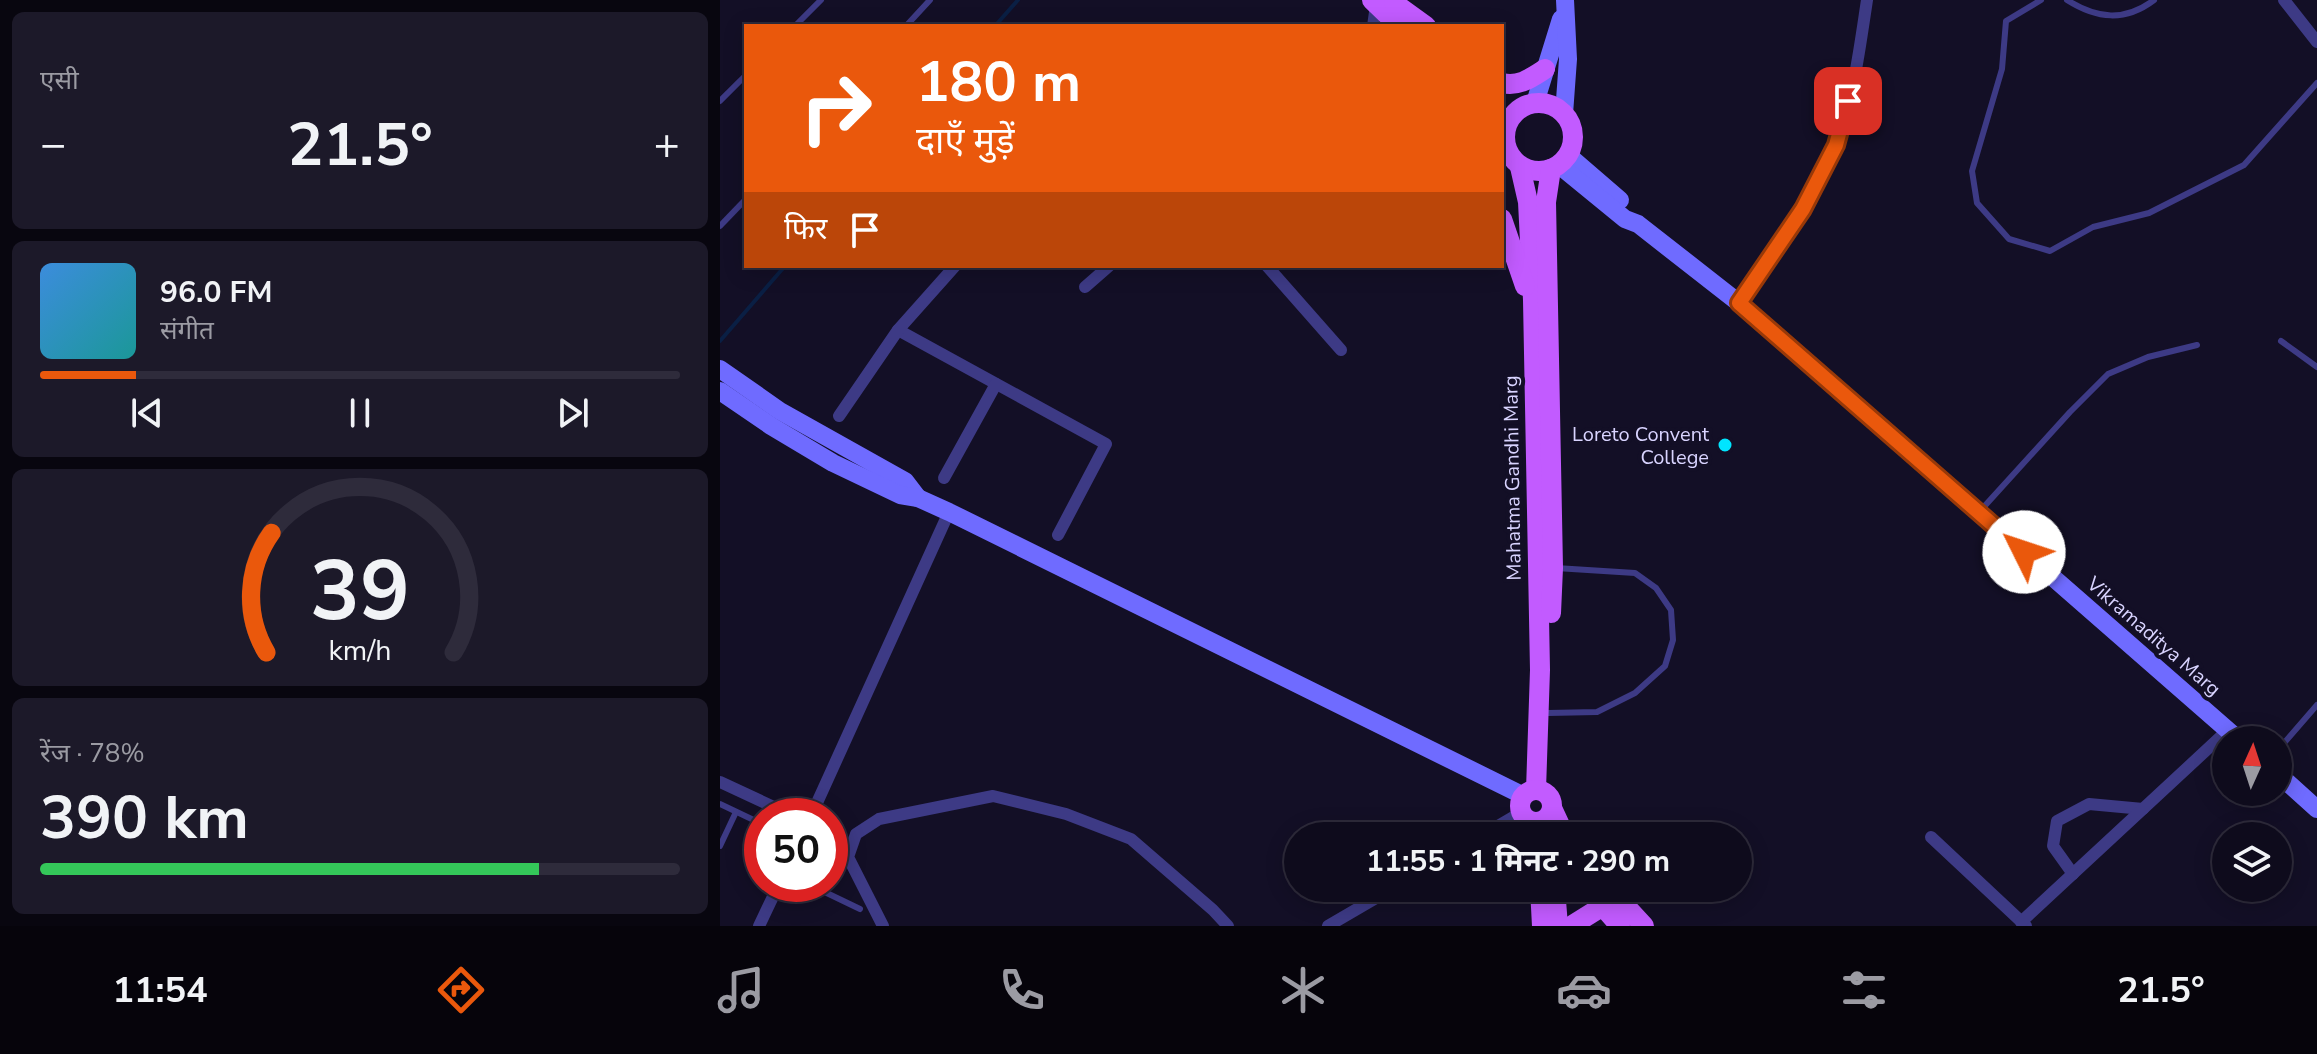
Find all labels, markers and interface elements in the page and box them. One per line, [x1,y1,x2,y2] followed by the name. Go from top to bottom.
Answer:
[916,44,1081,121] text: 180 m
[784,56,888,160] icon: right
[40,63,79,98] text: एसी
[1814,67,1882,135] pin
[1826,79,1870,123] icon: arrive
[287,104,433,186] text: 21.5°
[40,115,66,175] text: −
[654,115,680,175] text: +
[916,117,1014,166] text: दाएँ मुड़ें
[843,208,887,252] icon: arrive
[784,209,827,250] text: फिर
[160,272,272,313] text: 96.0 FM
[160,313,214,348] text: संगीत
[1497,375,1528,581] street label: Mahatma Gandhi Marg
[125,391,169,435] icon: previous
[338,391,382,435] icon: pause
[551,391,595,435] icon: next
[1572,421,1710,471] place label: Loreto Convent College
[1716,436,1734,454] marker: Loreto Convent College
[1982,510,2066,594] position arrow
[310,535,410,648] text: 39
[2080,570,2226,702] street label: Vikramaditya Marg
[329,631,391,670] text: km/h
[2212,726,2292,806] north arrow
[2212,726,2292,902] map controls
[40,736,145,771] text: रेंज · 78%
[40,777,249,859] text: 390 km
[744,798,848,902] speed limit sign: 50
[2212,822,2292,902] button: layers
[1366,841,1670,882] text: 11:55 · 1 मिनट · 290 m
[433,962,489,1018] icon: directions
[713,962,769,1018] icon: music
[994,962,1050,1018] icon: phone
[1275,962,1331,1018] icon: climate
[1556,962,1612,1018] icon: car
[1836,962,1892,1018] icon: filters
[112,966,208,1015] text: 11:54
[2117,966,2205,1015] text: 21.5°

